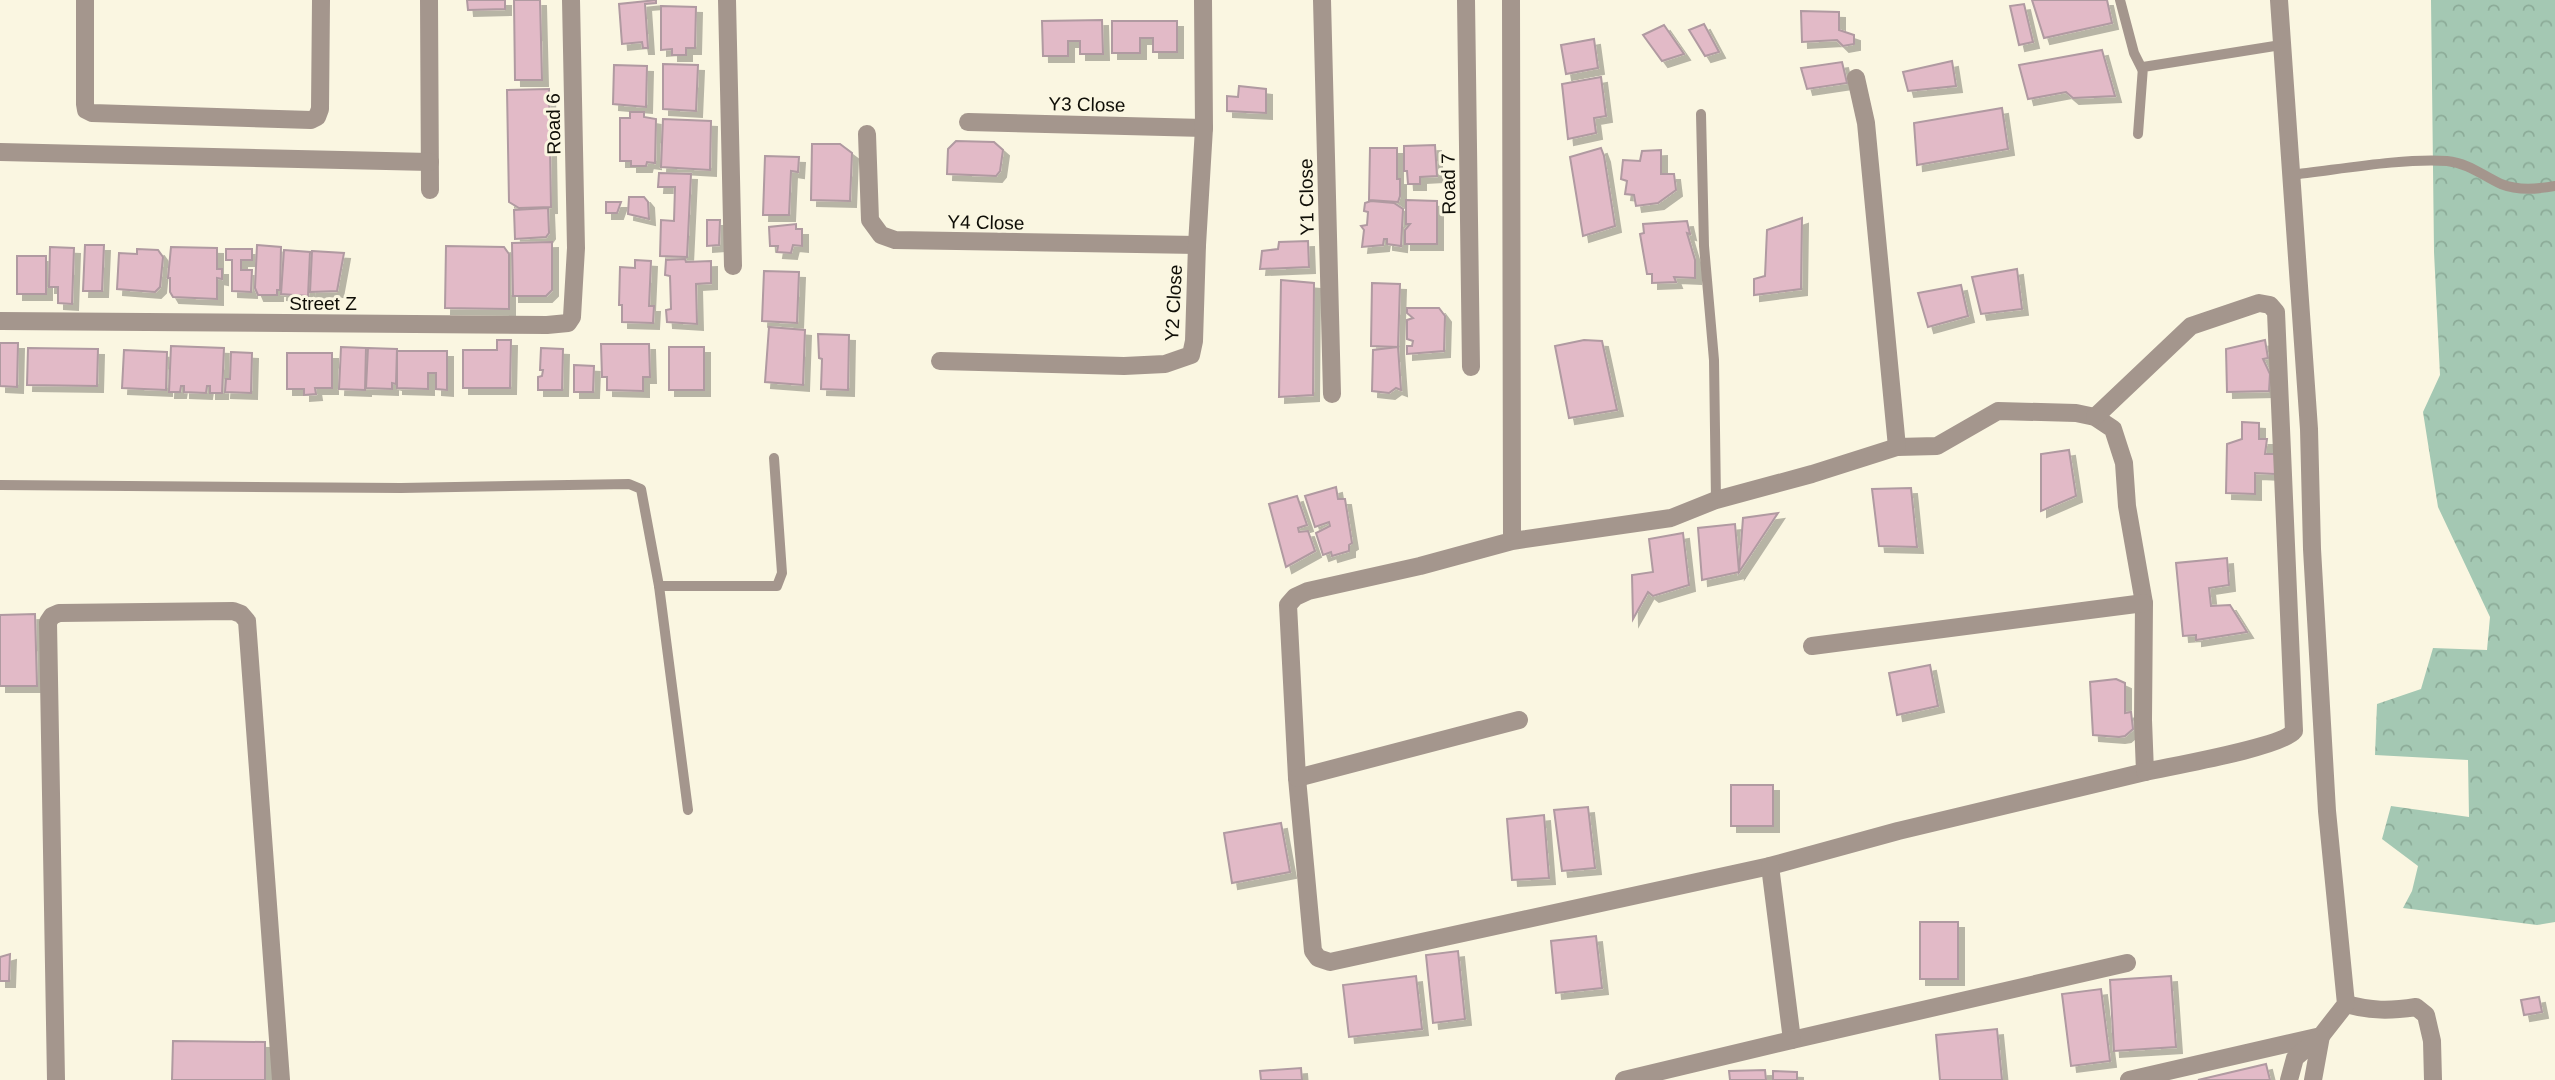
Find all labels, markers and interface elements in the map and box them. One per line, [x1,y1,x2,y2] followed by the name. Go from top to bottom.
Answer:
[542,93,565,155] street label: Road 6
[1048,93,1126,116] street label: Y3 Close
[1437,153,1460,215] street label: Road 7
[1295,158,1318,236] street label: Y1 Close
[947,211,1025,234] street label: Y4 Close
[1161,264,1186,342] street label: Y2 Close
[289,293,357,314] street label: Street Z

